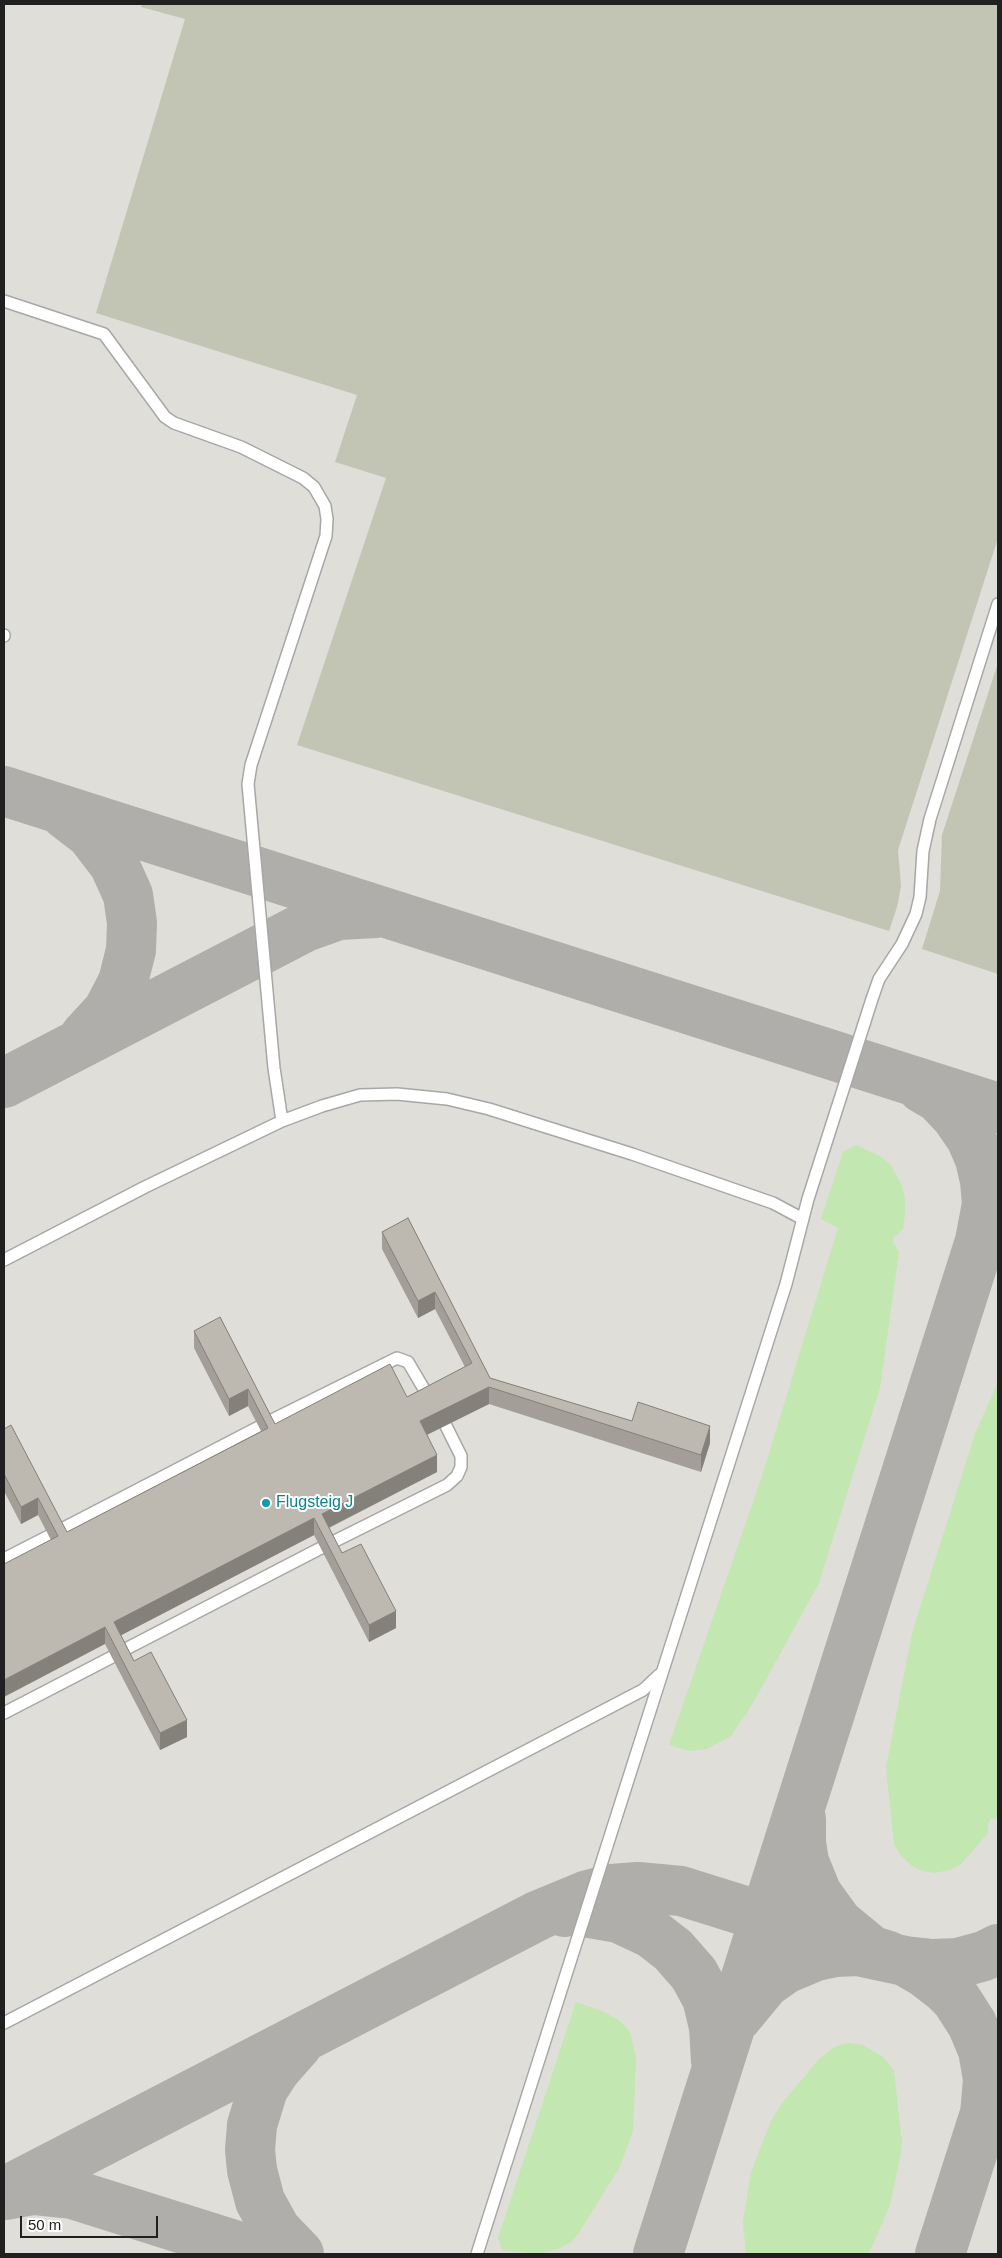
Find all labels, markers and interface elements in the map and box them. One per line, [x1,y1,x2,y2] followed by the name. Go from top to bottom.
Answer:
[276,1493,353,1513] place label: Flugsteig J
[260,1497,272,1509] marker: Flugsteig J
[22,2206,160,2238] scale bar
[28,2216,61,2233] text: 50 m

